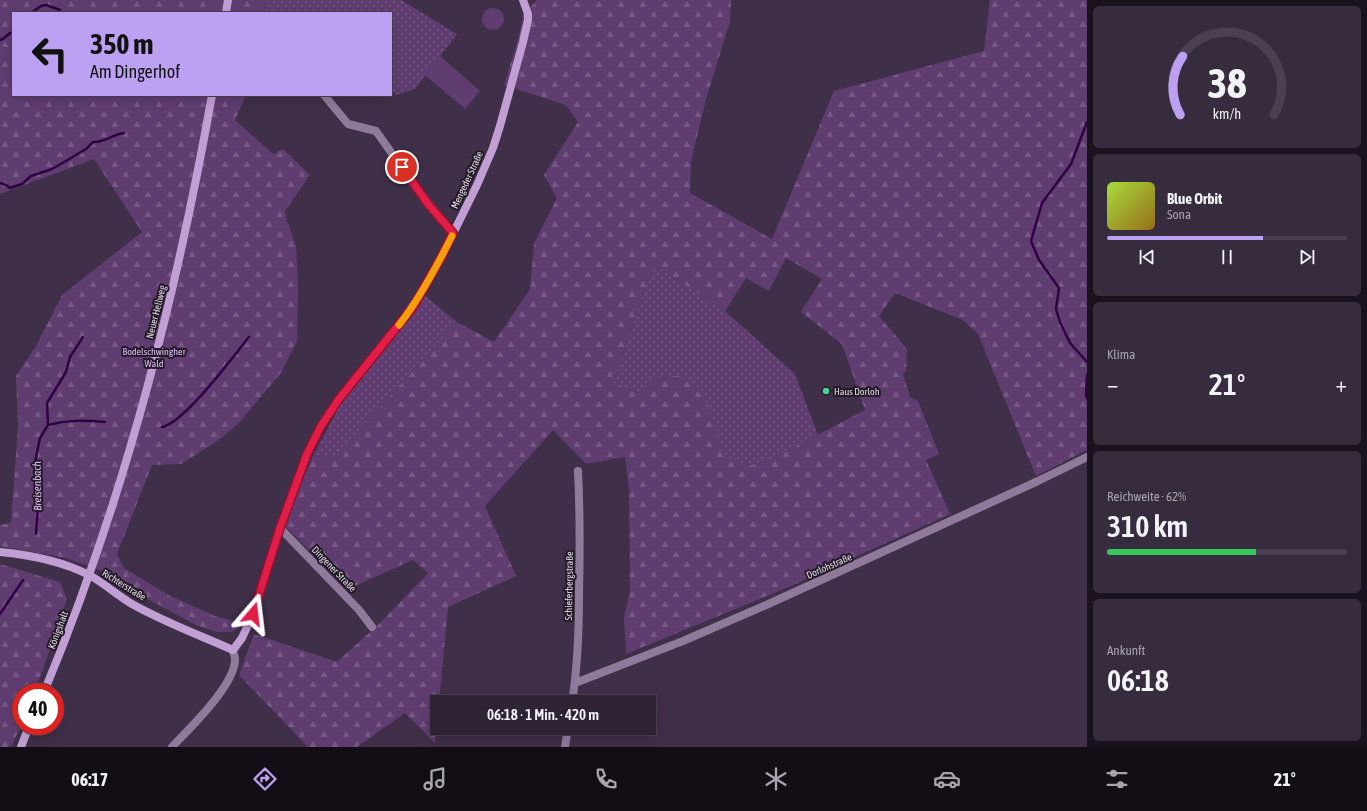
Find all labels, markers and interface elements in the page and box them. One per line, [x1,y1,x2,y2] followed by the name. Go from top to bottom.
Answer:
[24,28,76,80] icon: left
[90,28,153,60] text: 350 m
[1207,59,1247,107] text: 38
[90,61,180,82] text: Am Dingerhof
[1213,106,1241,122] text: km/h
[449,149,485,210] street label: Mengeder Straße
[385,150,419,184] pin
[391,156,413,178] icon: arrive
[1167,190,1222,207] text: Blue Orbit
[1167,207,1191,222] text: Sona
[1136,246,1158,268] icon: previous
[1216,246,1238,268] icon: pause
[1296,246,1318,268] icon: next
[144,284,168,340] street label: Neuer Hellweg
[122,346,187,369] park label: Bodelschwingher Wald
[1107,347,1135,362] text: Klima
[1209,367,1245,401] text: 21°
[1107,371,1118,397] text: −
[1336,371,1347,397] text: +
[821,386,831,396] marker: Haus Dorloh
[834,386,880,397] place label: Haus Dorloh
[31,460,43,511] water label: Breisenbach
[1107,489,1186,504] text: Reichweite · 62%
[1107,509,1188,543] text: 310 km
[310,544,359,594] street label: Dingener Straße
[563,551,575,621] street label: Schieferbergstraße
[805,551,854,581] street label: Dorlohstraße
[100,567,148,603] street label: Richterstraße
[232,593,274,635] position arrow
[46,610,70,650] street label: Königshalt
[1107,643,1145,658] text: Ankunft
[1107,663,1169,697] text: 06:18
[12,683,64,735] speed limit sign: 40
[487,706,599,723] text: 06:18 · 1 Min. · 420 m
[251,765,279,793] icon: directions
[421,765,449,793] icon: music
[592,765,620,793] icon: phone
[762,765,790,793] icon: climate
[933,765,961,793] icon: car
[1103,765,1131,793] icon: filters
[71,769,108,790] text: 06:17
[1274,769,1296,790] text: 21°

